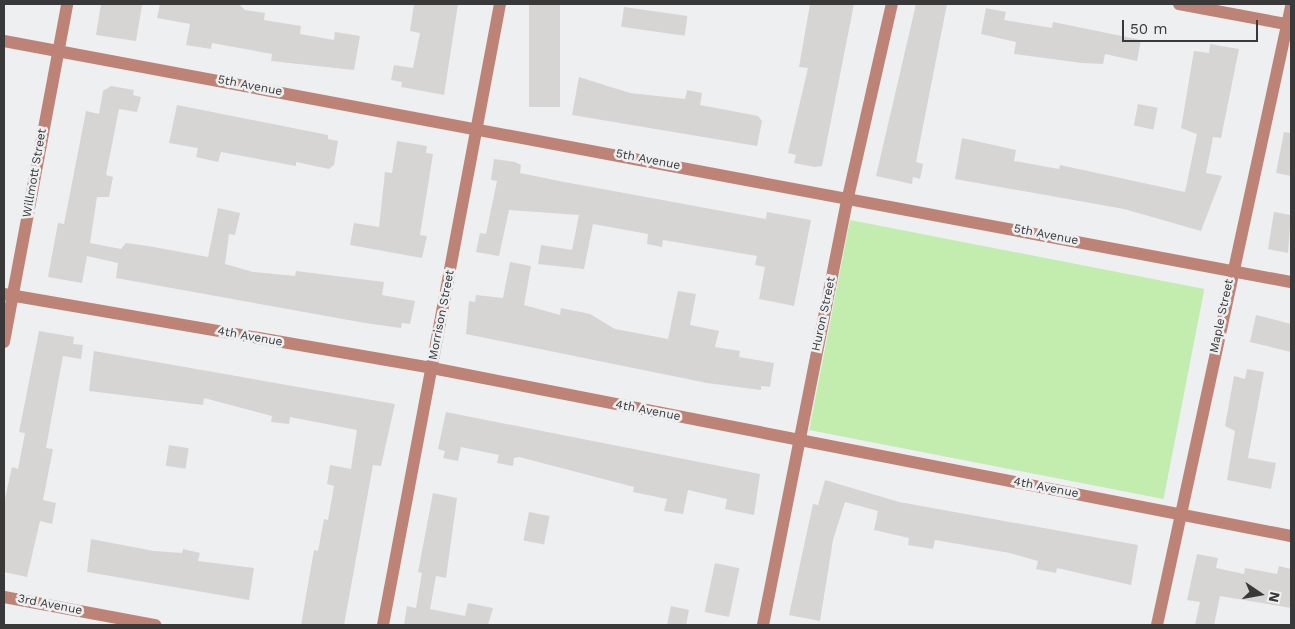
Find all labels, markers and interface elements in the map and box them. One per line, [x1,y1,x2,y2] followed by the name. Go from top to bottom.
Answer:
[1125,10,1261,42] scale bar
[1130,20,1167,38] text: 50 m
[216,73,284,99] street label: 5th Avenue
[20,127,50,219] street label: Willmott Street
[614,147,682,173] street label: 5th Avenue
[1012,222,1080,248] street label: 5th Avenue
[426,269,458,361] street label: Morrison Street
[809,275,839,353] street label: Huron Street
[1207,278,1237,354] street label: Maple Street
[216,324,284,350] street label: 4th Avenue
[614,398,682,424] street label: 4th Avenue
[1012,475,1080,501] street label: 4th Avenue
[1235,569,1285,619] north arrow
[1266,590,1284,604] text: N
[16,592,84,618] street label: 3rd Avenue

